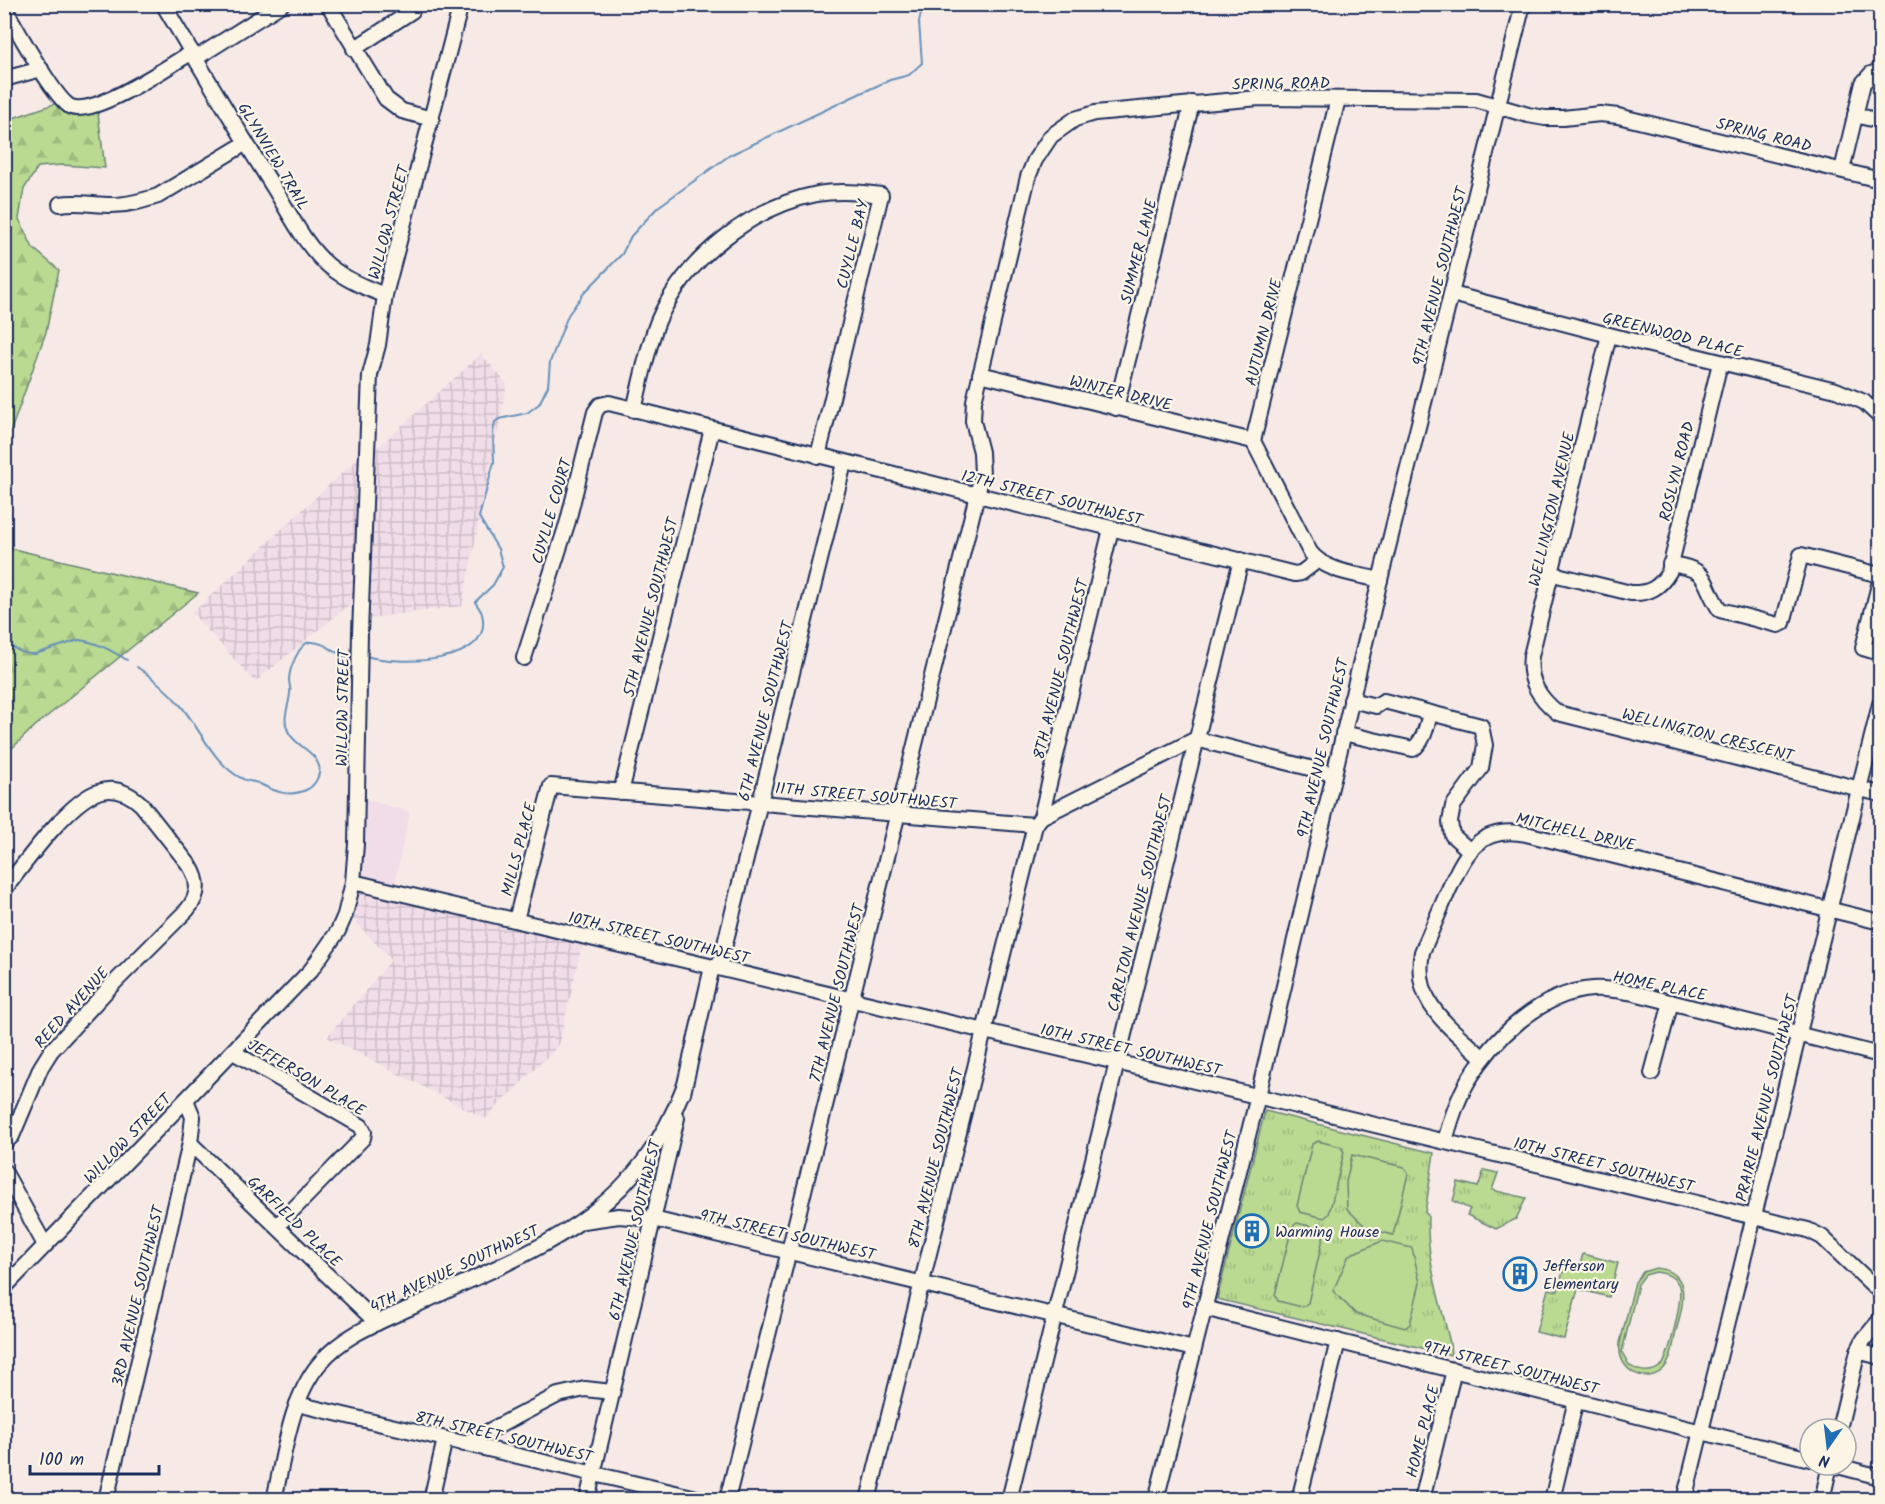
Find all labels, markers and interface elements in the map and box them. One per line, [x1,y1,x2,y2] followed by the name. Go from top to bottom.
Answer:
[1232,71,1330,98] street label: SPRING ROAD
[231,98,315,215] street label: GLYNVIEW TRAIL
[1713,112,1814,159] street label: SPRING ROAD
[362,161,417,282] street label: WILLOW STREET
[1406,183,1475,368] street label: 9TH AVENUE SOUTHWEST
[1114,196,1165,306] street label: SUMMER LANE
[830,197,877,291] street label: CUYLLE BAY
[1239,275,1290,389] street label: AUTUMN DRIVE
[1600,306,1746,365] street label: GREENWOOD PLACE
[1067,369,1175,418] street label: WINTER DRIVE
[1653,419,1702,524] street label: ROSLYN ROAD
[1523,429,1583,589] street label: WELLINGTON AVENUE
[525,454,580,567] street label: CUYLLE COURT
[958,464,1146,533] street label: 12TH STREET SOUTHWEST
[617,514,686,700] street label: 5TH AVENUE SOUTHWEST
[1027,575,1096,762] street label: 8TH AVENUE SOUTHWEST
[732,617,801,804] street label: 6TH AVENUE SOUTHWEST
[330,648,357,767] street label: WILLOW STREET
[1291,655,1357,840] street label: 9TH AVENUE SOUTHWEST
[1619,702,1797,769] street label: WELLINGTON CRESCENT
[774,776,959,817] street label: 11TH STREET SOUTHWEST
[1101,791,1180,1015] street label: CARLTON AVENUE SOUTHWEST
[495,799,544,899] street label: MILLS PLACE
[1513,807,1639,859] street label: MITCHELL DRIVE
[803,900,872,1085] street label: 7TH AVENUE SOUTHWEST
[566,905,753,972] street label: 10TH STREET SOUTHWEST
[29,961,116,1054] street label: REED AVENUE
[1611,964,1709,1009] street label: HOME PLACE
[1730,991,1806,1205] street label: PRAIRIE AVENUE SOUTHWEST
[1038,1017,1225,1084] street label: 10TH STREET SOUTHWEST
[242,1033,371,1124] street label: JEFFERSON PLACE
[902,1064,971,1251] street label: 8TH AVENUE SOUTHWEST
[78,1087,179,1190] street label: WILLOW STREET
[1176,1127,1245,1312] street label: 9TH AVENUE SOUTHWEST
[1511,1131,1698,1200] street label: 10TH STREET SOUTHWEST
[603,1136,669,1323] street label: 6TH AVENUE SOUTHWEST
[241,1170,347,1274] street label: GARFIELD PLACE
[105,1202,172,1389] street label: 3RD AVENUE SOUTHWEST
[697,1203,879,1268] street label: 9TH STREET SOUTHWEST
[1234,1213,1270,1249] building icon: Warming House
[366,1218,545,1320] street label: 4TH AVENUE SOUTHWEST
[1275,1220,1379,1245] place label: Warming House
[1543,1254,1619,1297] place label: Jefferson Elementary
[1502,1256,1538,1292] building icon: Jefferson Elementary
[1420,1335,1602,1403] street label: 9TH STREET SOUTHWEST
[1400,1382,1447,1480] street label: HOME PLACE
[412,1405,596,1470] street label: 8TH STREET SOUTHWEST
[1798,1417,1858,1477] north arrow
[30,1438,159,1476] scale bar
[39,1446,84,1475] text: 100 m
[1817,1447,1833,1473] text: N

